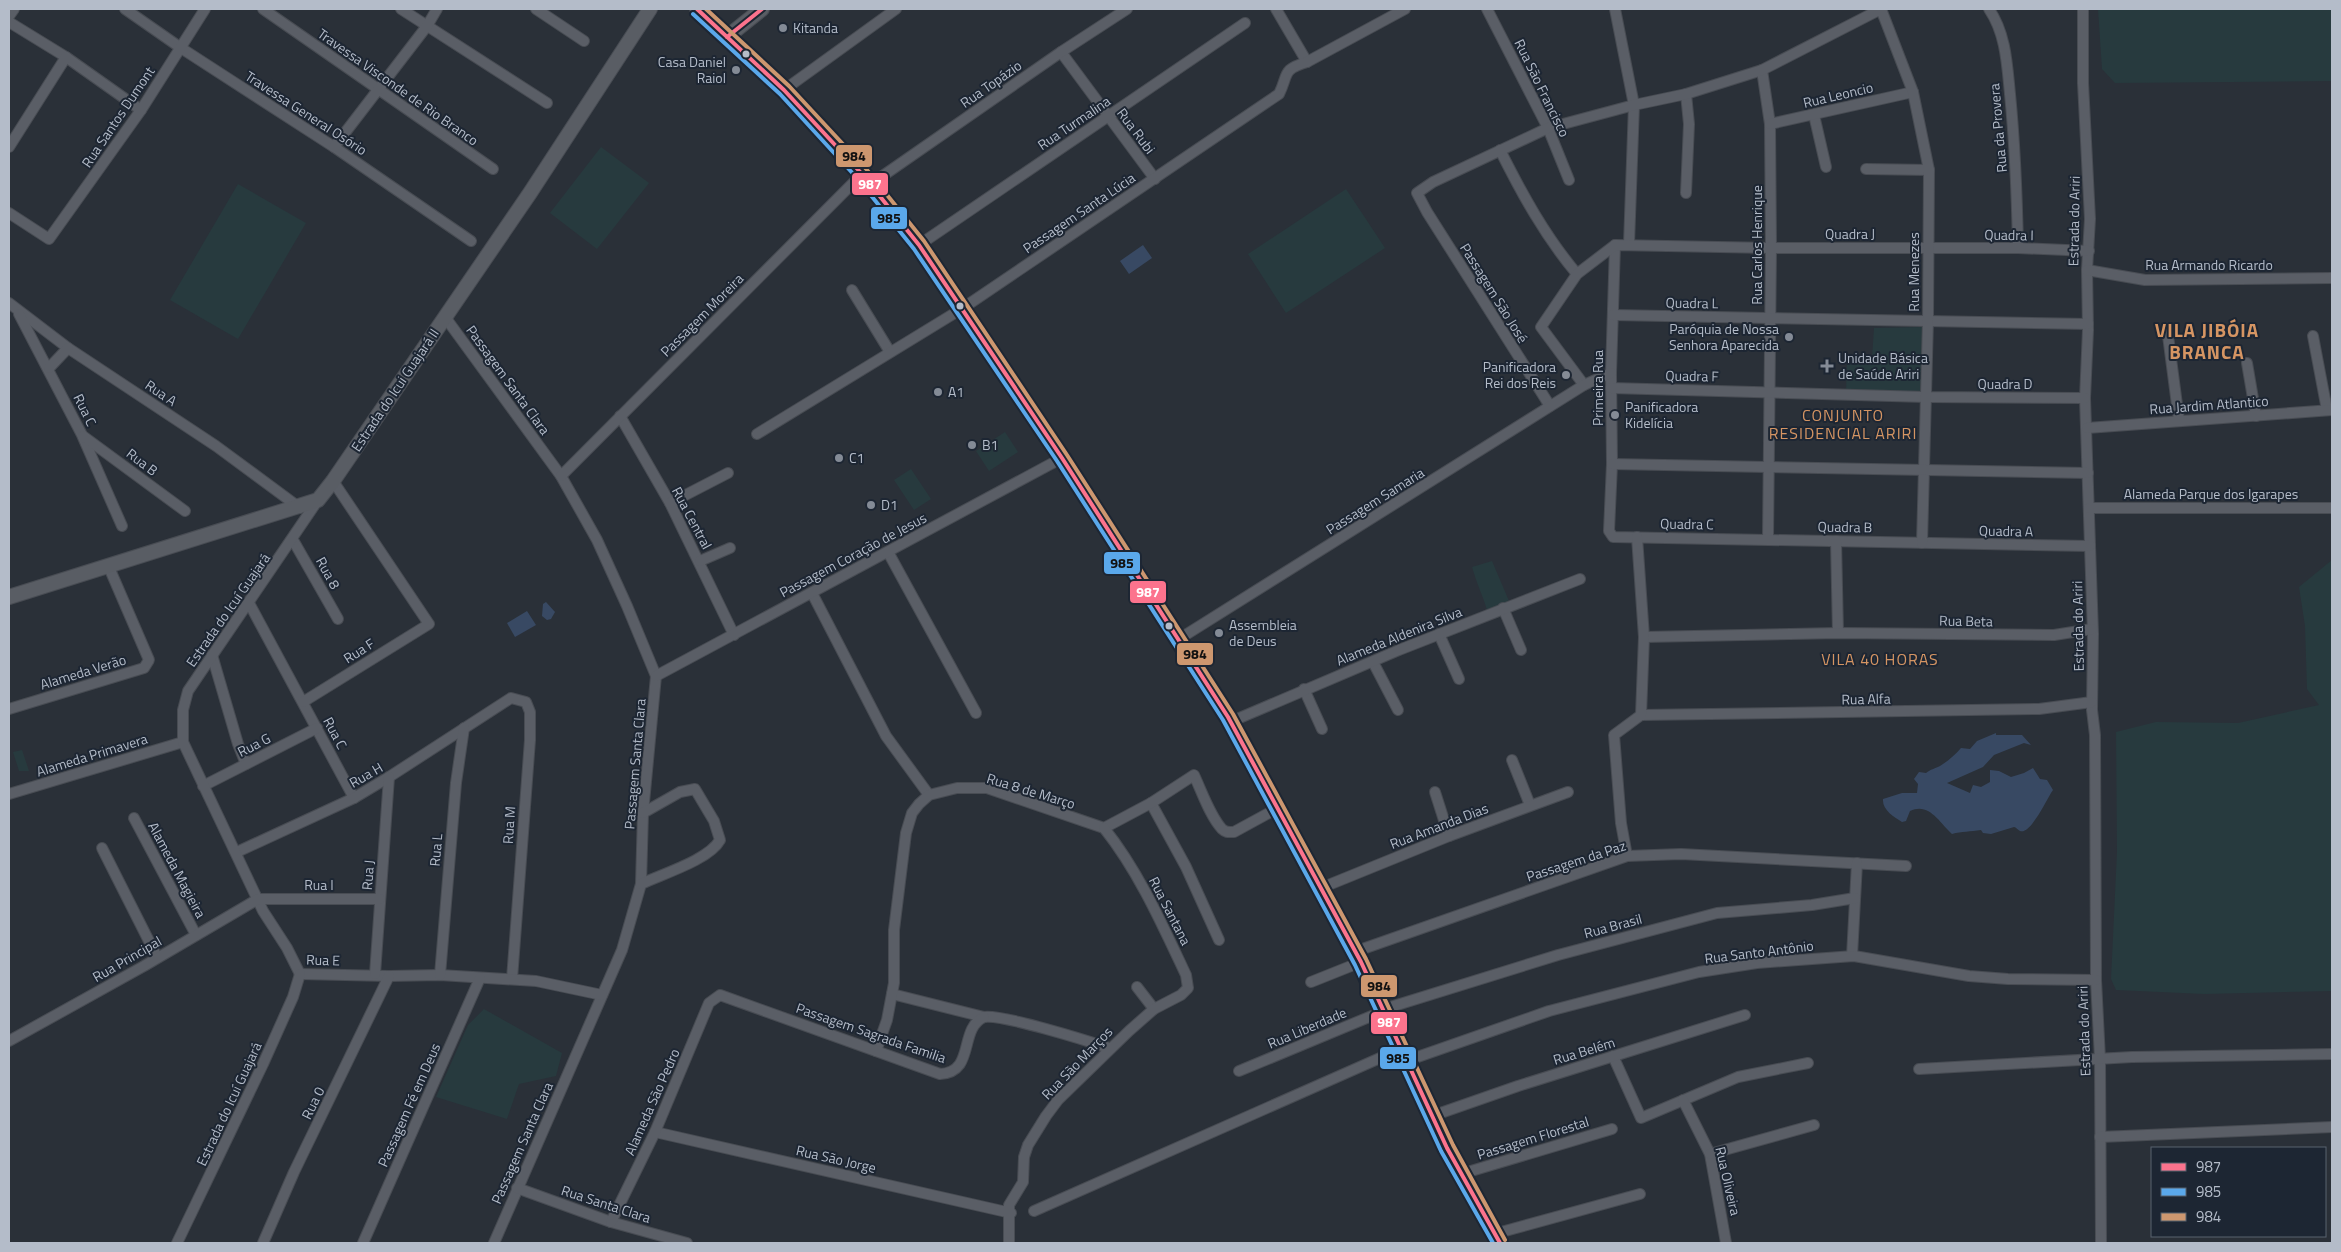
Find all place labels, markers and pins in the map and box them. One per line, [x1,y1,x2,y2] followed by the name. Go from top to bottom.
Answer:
[793,17,838,38] place label: Kitanda
[777,22,789,34] marker: Kitanda
[741,49,751,59] unlabelled marker
[658,51,726,88] place label: Casa Daniel Raiol
[730,64,742,76] marker: Casa Daniel Raiol
[955,301,965,311] unlabelled marker
[1669,318,1779,355] place label: Paróquia de Nossa Senhora Aparecida
[1783,331,1795,343] marker: Paróquia de Nossa Senhora Aparecida
[1838,347,1928,384] place label: Unidade Básica de Saúde Ariri
[1483,356,1556,393] place label: Panificadora Rei dos Reis
[1820,359,1834,373] marker: Unidade Básica de Saúde Ariri
[1560,369,1572,381] marker: Panificadora Rei dos Reis
[948,381,964,402] place label: A1
[932,386,944,398] marker: A1
[1625,396,1698,433] place label: Panificadora Kidelícia
[1609,409,1621,421] marker: Panificadora Kidelícia
[982,434,998,455] place label: B1
[966,439,978,451] marker: B1
[849,447,864,468] place label: C1
[833,452,845,464] marker: C1
[881,494,898,515] place label: D1
[865,499,877,511] marker: D1
[1229,614,1297,651] place label: Assembleia de Deus
[1164,621,1174,631] unlabelled marker
[1213,627,1225,639] marker: Assembleia de Deus

